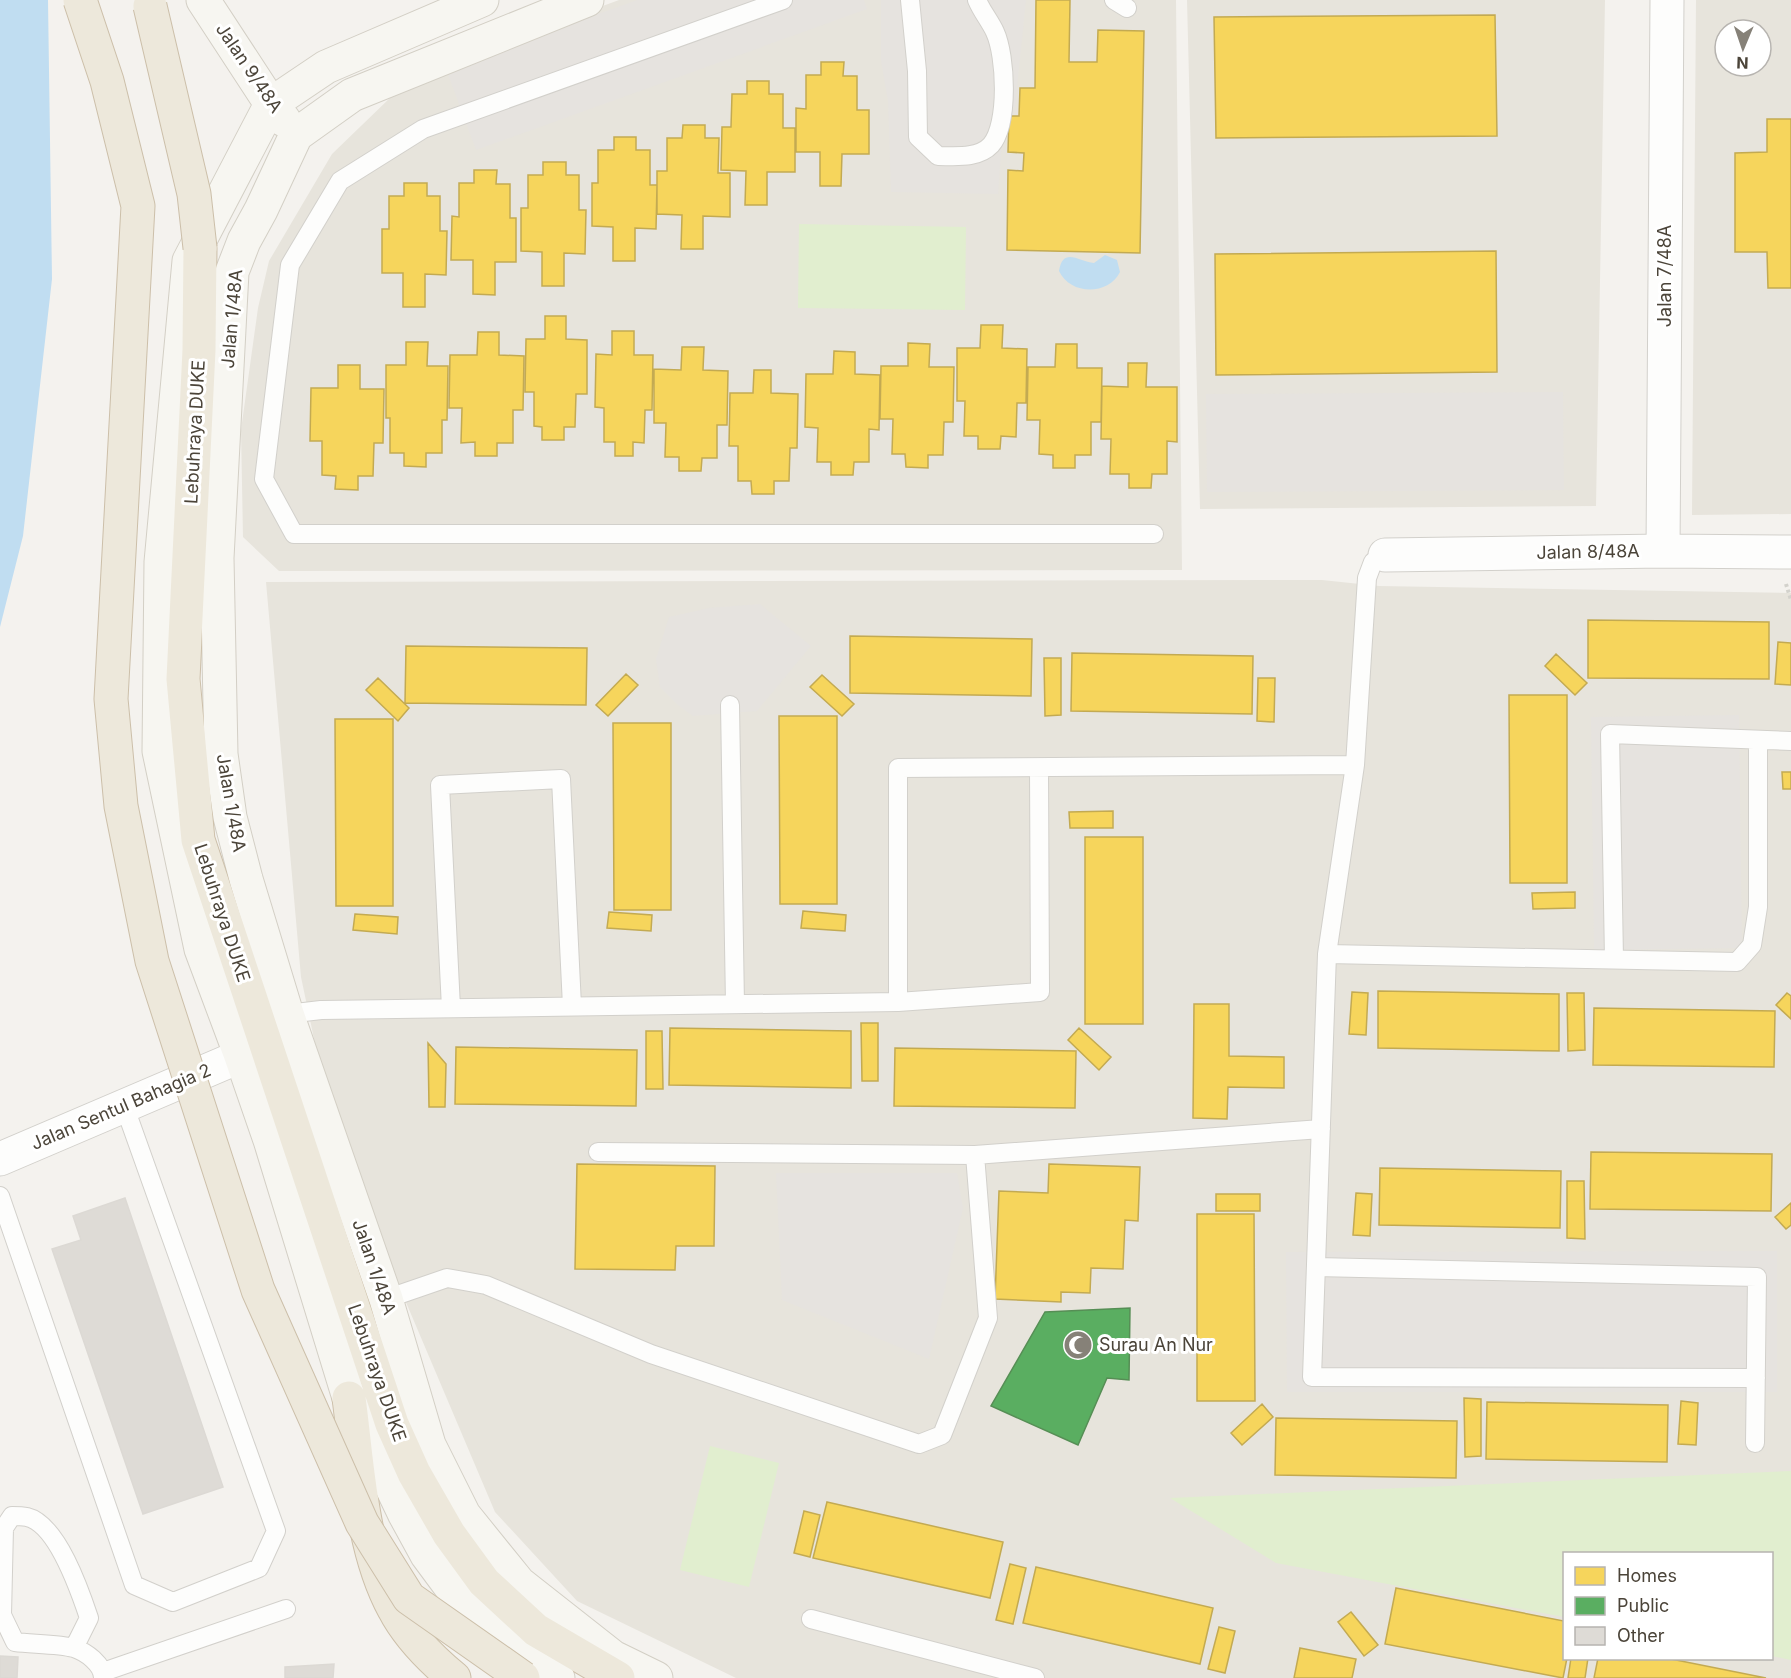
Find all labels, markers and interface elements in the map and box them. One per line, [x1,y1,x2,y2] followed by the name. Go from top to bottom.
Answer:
[1713,18,1773,78] north arrow
[212,19,287,116] street label: Jalan 9/48A
[1736,53,1749,73] text: N
[1654,225,1675,327] street label: Jalan 7/48A
[217,268,246,369] street label: Jalan 1/48A
[180,359,209,504] street label: Lebuhraya DUKE
[1536,540,1640,563] street label: Jalan 8/48A
[213,752,250,854] street label: Jalan 1/48A
[190,841,255,985] street label: Lebuhraya DUKE
[28,1059,214,1154] street label: Jalan Sentul Bahagia 2
[348,1216,401,1317] street label: Jalan 1/48A
[344,1301,411,1444] street label: Lebuhraya DUKE
[1062,1329,1094,1361] mosque icon: Surau An Nur
[1099,1334,1213,1355] place label: Surau An Nur
[1563,1552,1773,1660] legend
[1617,1565,1677,1586] text: Homes
[1617,1595,1669,1616] text: Public
[1617,1625,1665,1646] text: Other

